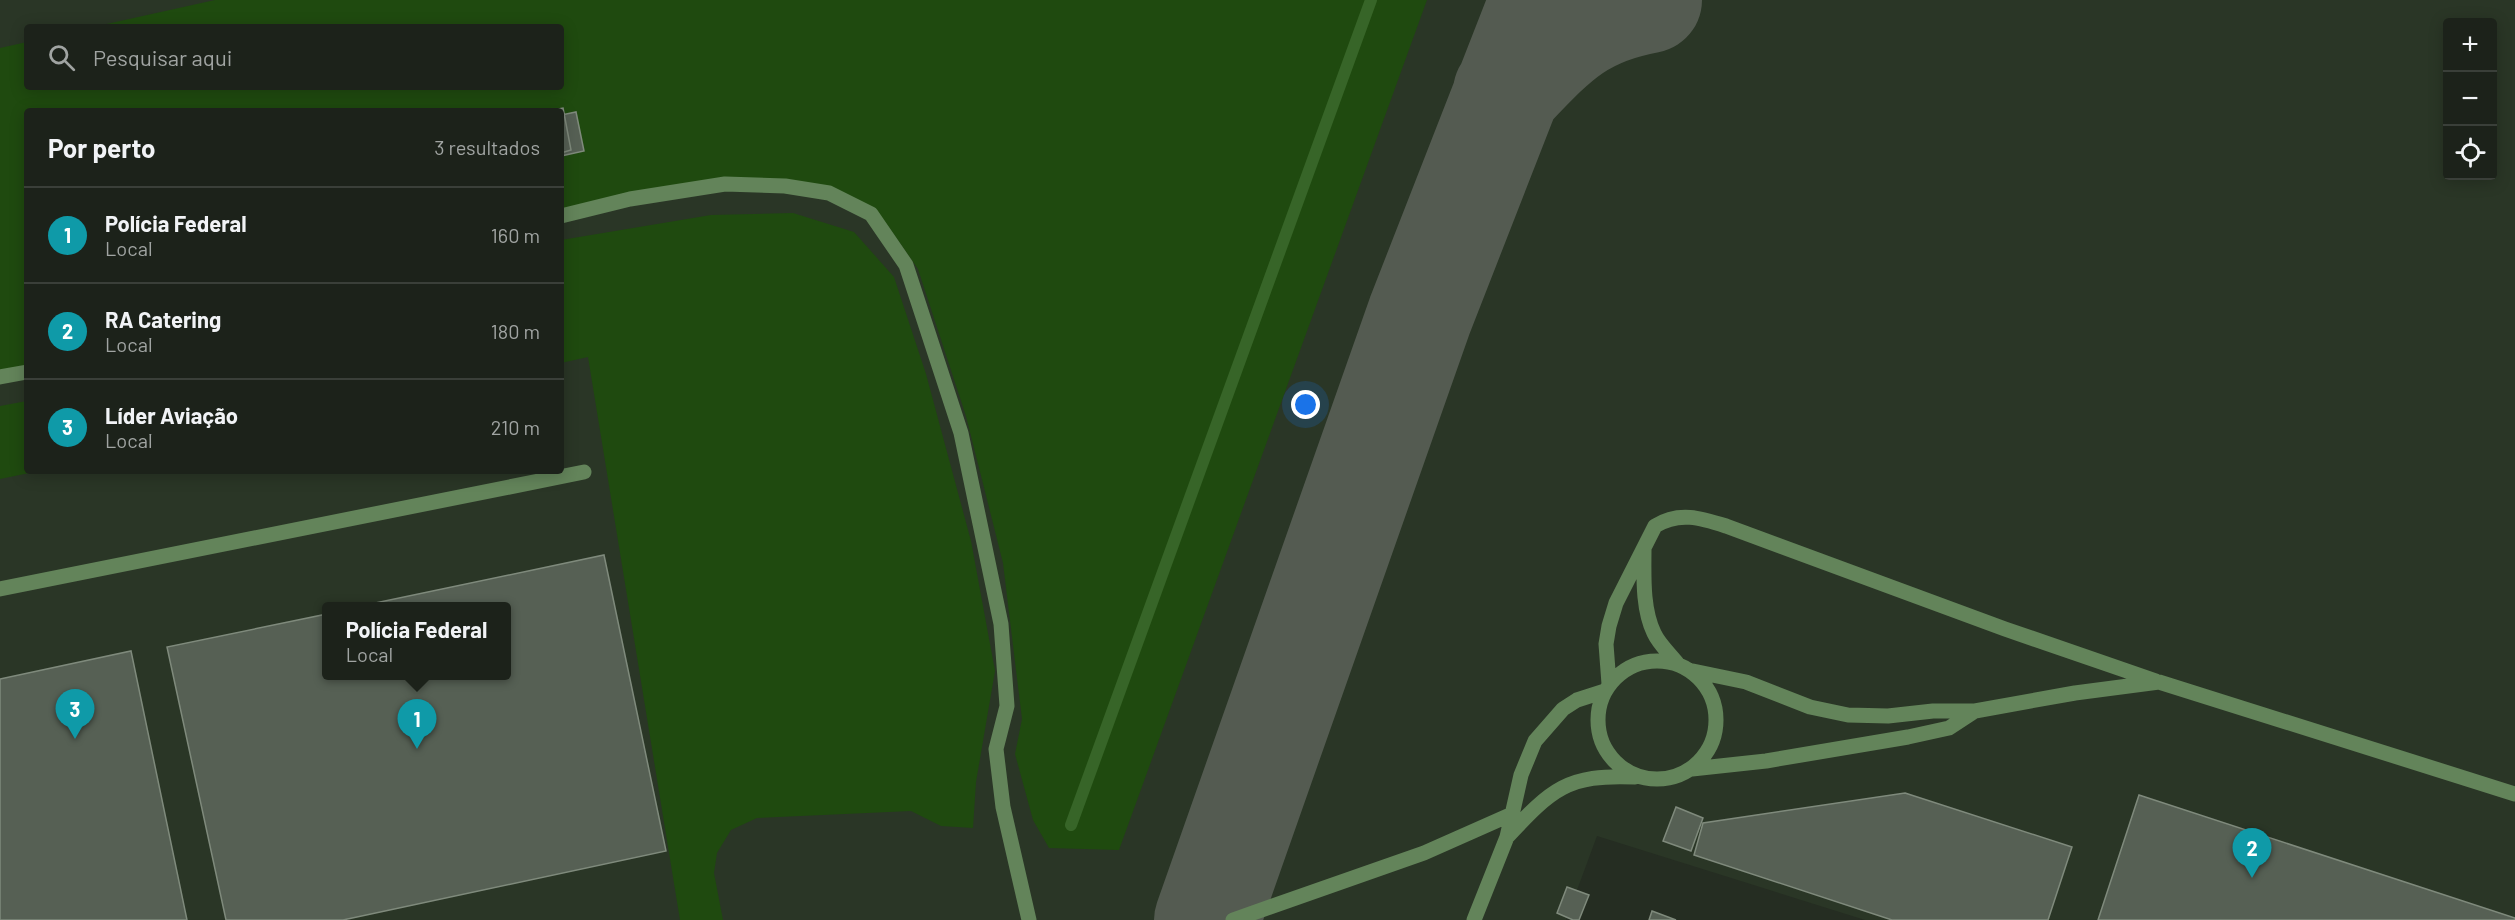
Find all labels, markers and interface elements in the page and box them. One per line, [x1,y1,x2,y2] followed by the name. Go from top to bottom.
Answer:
[2443,18,2497,180] map controls
[2443,18,2497,72] button: +
[24,24,564,90] search box
[45,41,78,74] icon: search
[93,44,232,70] text: Pesquisar aqui
[2443,72,2497,126] button: −
[2443,126,2497,180] button: locate
[48,132,156,163] text: Por perto
[434,135,540,159] text: 3 resultados
[105,210,247,236] text: Polícia Federal
[64,223,71,247] text: 1
[491,223,540,247] text: 160 m
[105,236,152,260] text: Local
[105,306,221,332] text: RA Catering
[62,319,73,343] text: 2
[491,319,540,343] text: 180 m
[105,332,152,356] text: Local
[1291,390,1320,419] your location
[105,402,238,428] text: Líder Aviação
[62,415,73,439] text: 3
[491,415,540,439] text: 210 m
[105,428,152,452] text: Local
[322,602,511,680] popup
[346,616,487,642] text: Polícia Federal
[346,642,393,666] text: Local
[56,690,94,739] pin: 3
[398,700,436,749] pin: 1
[2232,828,2272,878] pin: 2

